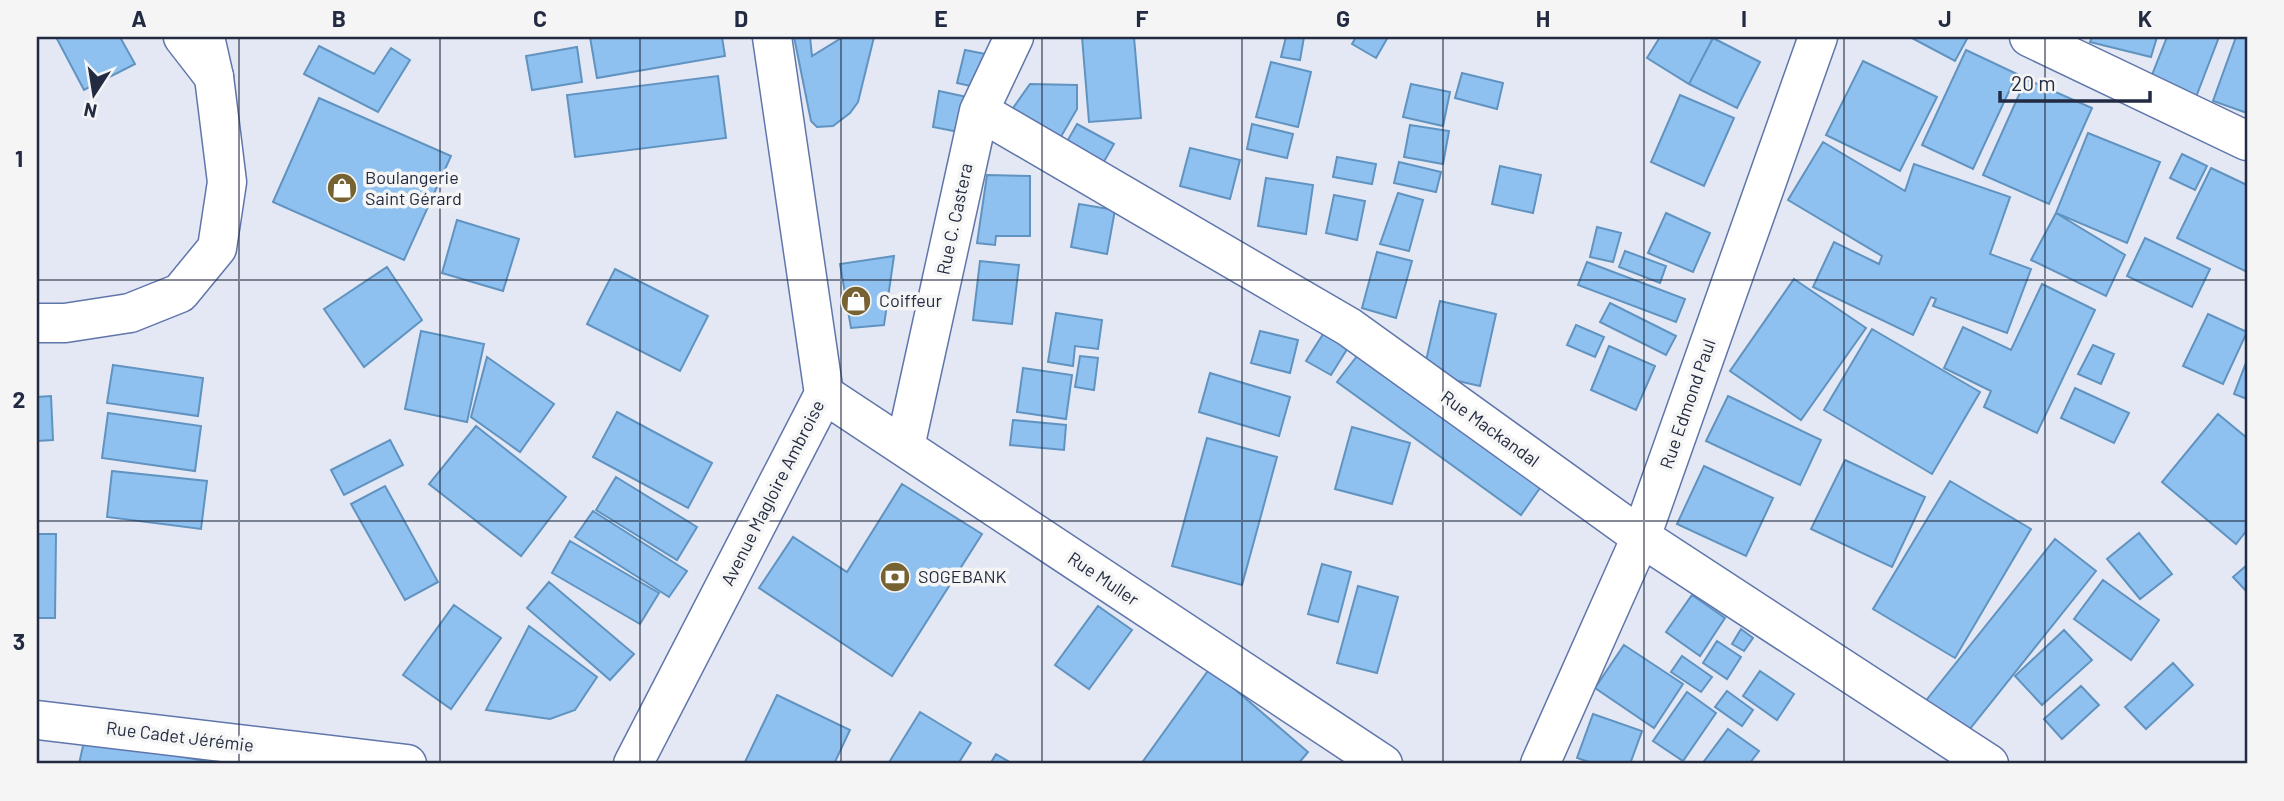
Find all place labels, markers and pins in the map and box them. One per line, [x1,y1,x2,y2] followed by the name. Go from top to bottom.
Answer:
[365,166,462,209] place label: Boulangerie Saint Gérard
[325,171,359,205] shop icon: Boulangerie Saint Gérard
[839,284,873,318] shop icon: Coiffeur
[879,289,943,311] place label: Coiffeur
[878,560,912,594] bank icon: SOGEBANK
[918,565,1007,587] place label: SOGEBANK

